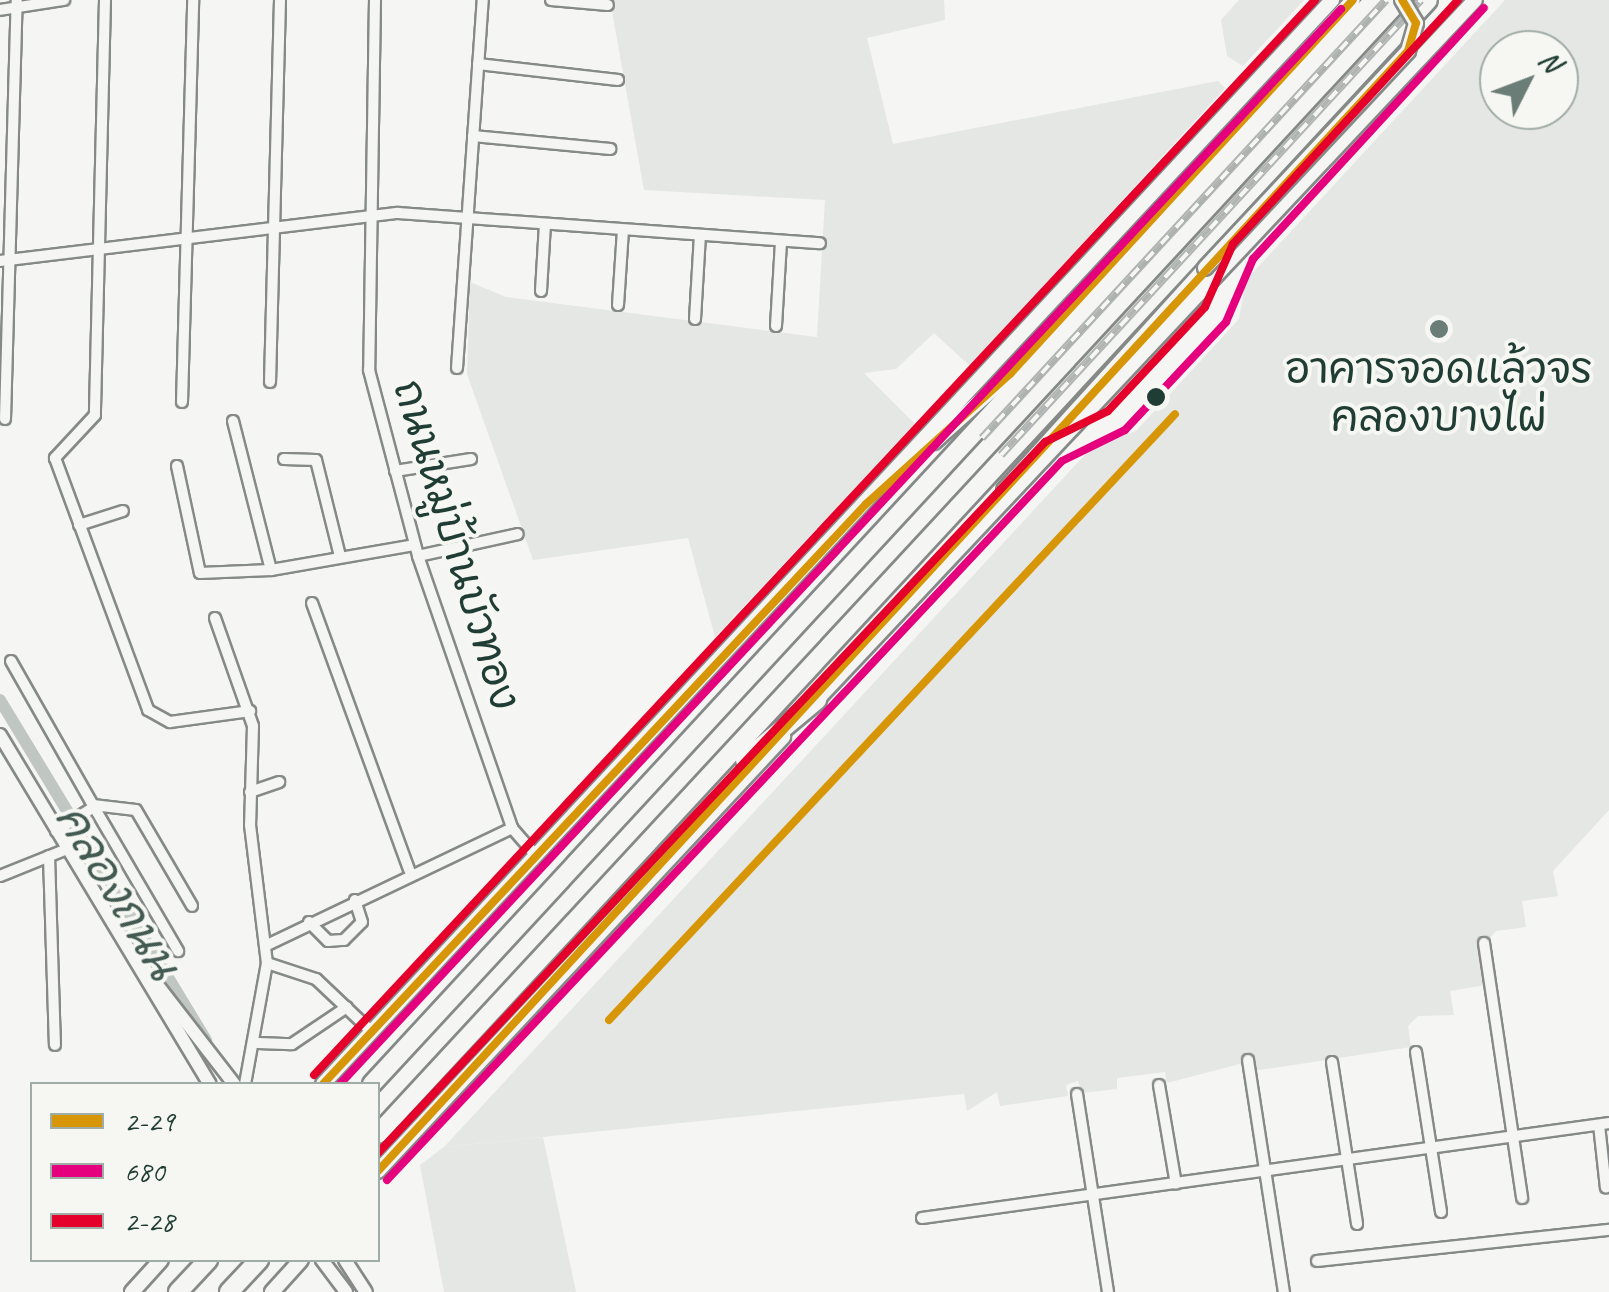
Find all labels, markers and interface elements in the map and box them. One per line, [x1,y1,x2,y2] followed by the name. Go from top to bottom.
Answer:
[1479,30,1579,130] north arrow
[1531,43,1569,79] text: N
[1428,318,1450,340] marker: อาคารจอดแล้วจร คลองบางไผ่
[1286,345,1592,444] place label: อาคารจอดแล้วจร คลองบางไผ่
[382,374,530,716] street label: ถนนหมู่บ้านบัวทอง
[1146,387,1166,407] unlabelled marker
[44,795,190,989] water label: คลองถนน
[30,1082,380,1262] legend
[124,1102,174,1140] text: 2-29
[124,1152,165,1190] text: 680
[124,1202,174,1240] text: 2-28

